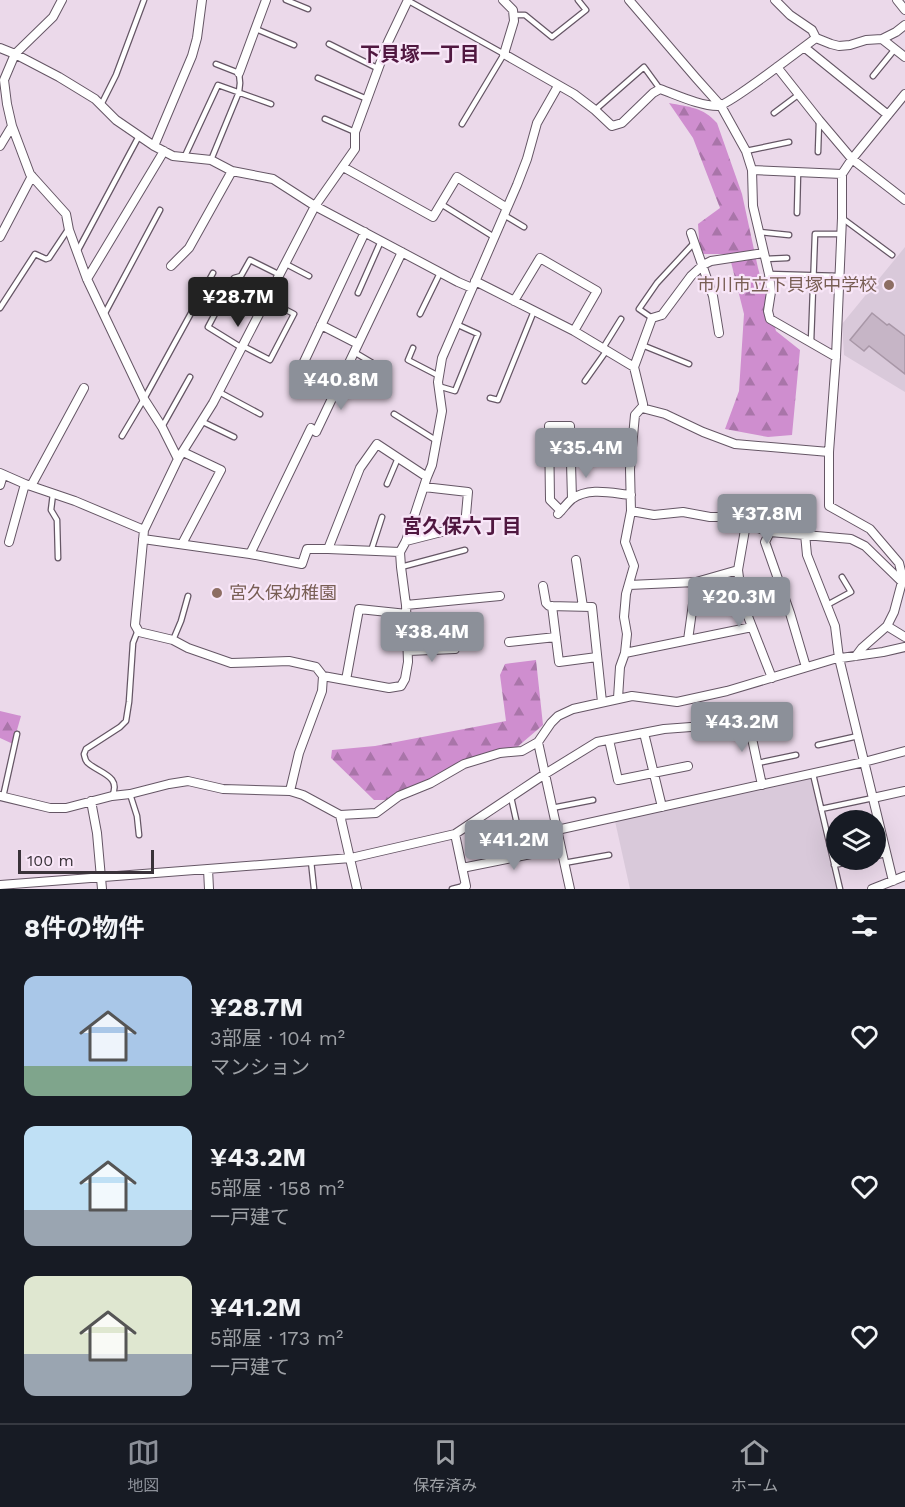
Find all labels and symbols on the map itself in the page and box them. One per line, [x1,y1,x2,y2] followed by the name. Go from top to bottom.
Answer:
[360,42,480,66] district label: 下貝塚一丁目
[697,274,877,295] place label: 市川市立下貝塚中学校
[189,277,287,328] pin: ¥28.7M
[882,278,896,292] marker: 市川市立下貝塚中学校
[292,360,390,411] pin: ¥40.8M
[537,428,635,479] pin: ¥35.4M
[718,494,816,545] pin: ¥37.8M
[402,514,522,538] district label: 宮久保六丁目
[690,577,788,628] pin: ¥20.3M
[229,582,337,603] place label: 宮久保幼稚園
[210,586,224,600] marker: 宮久保幼稚園
[383,612,481,663] pin: ¥38.4M
[693,702,791,753] pin: ¥43.2M
[465,820,563,871] pin: ¥41.2M
[18,847,154,874] scale bar

